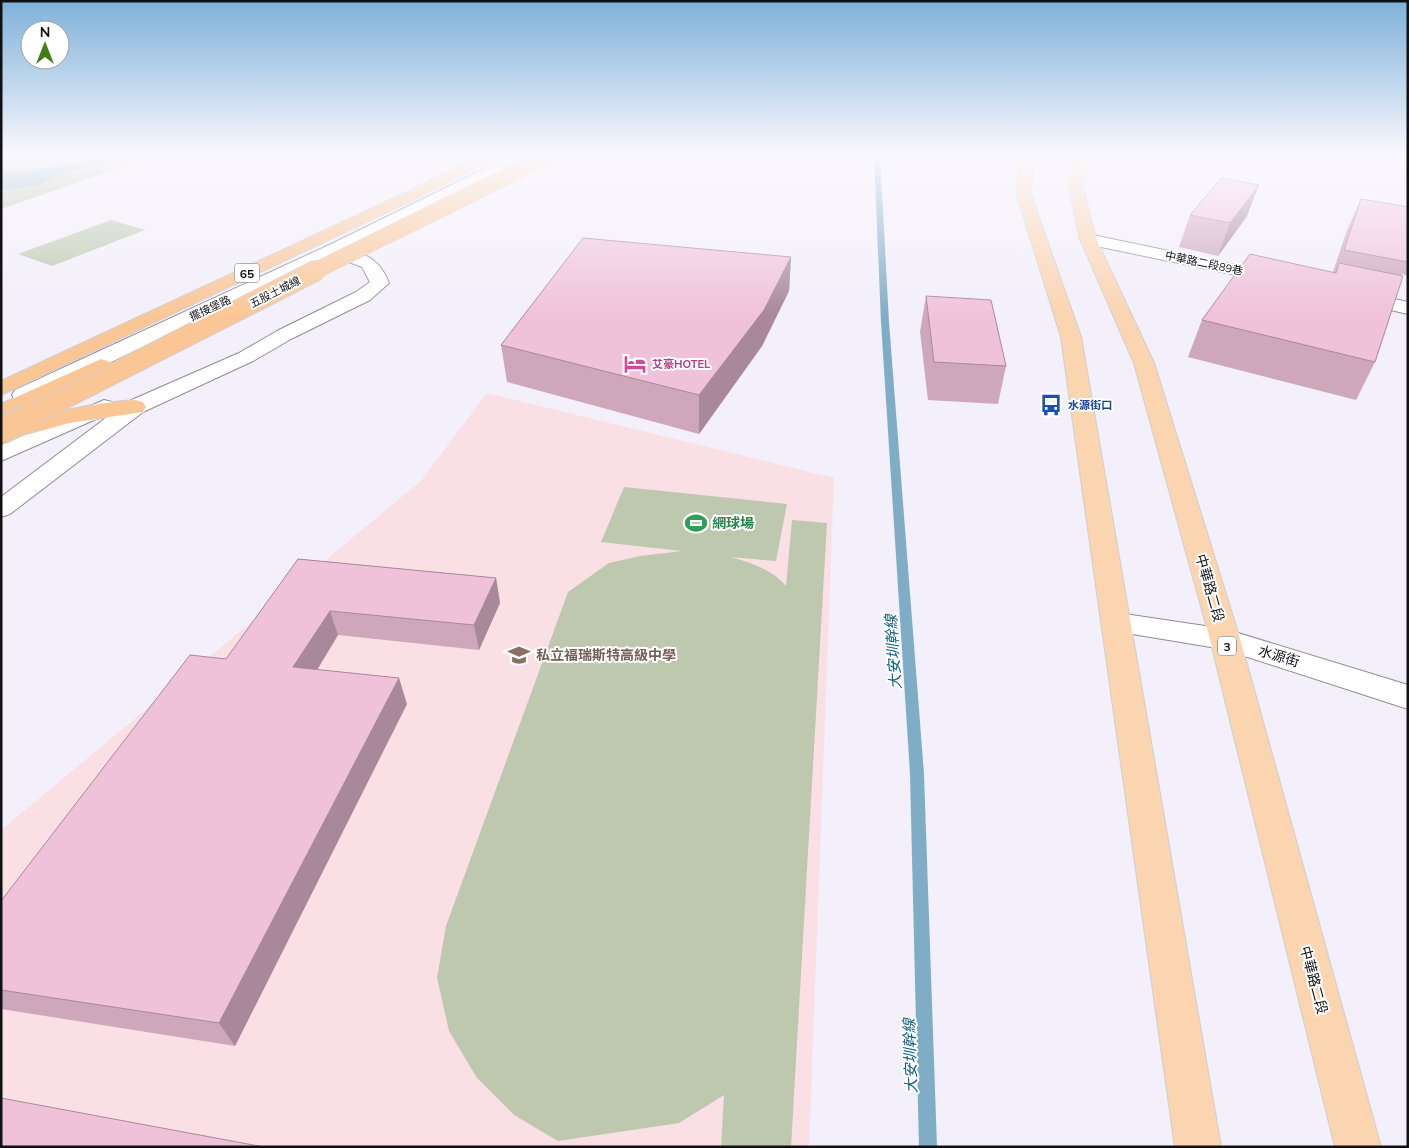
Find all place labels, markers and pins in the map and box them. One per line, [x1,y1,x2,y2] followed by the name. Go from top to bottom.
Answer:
[622,351,648,377] hotel icon: 艾豪HOTEL
[652,357,710,371] place label: 艾豪HOTEL
[1038,392,1064,418] bus stop icon: 水源街口
[1068,398,1112,412] place label: 水源街口
[683,510,709,536] sports icon: 網球場
[712,514,754,532] place label: 網球場
[506,642,532,668] school or university icon: 私立福瑞斯特高級中學
[536,646,676,664] place label: 私立福瑞斯特高級中學

